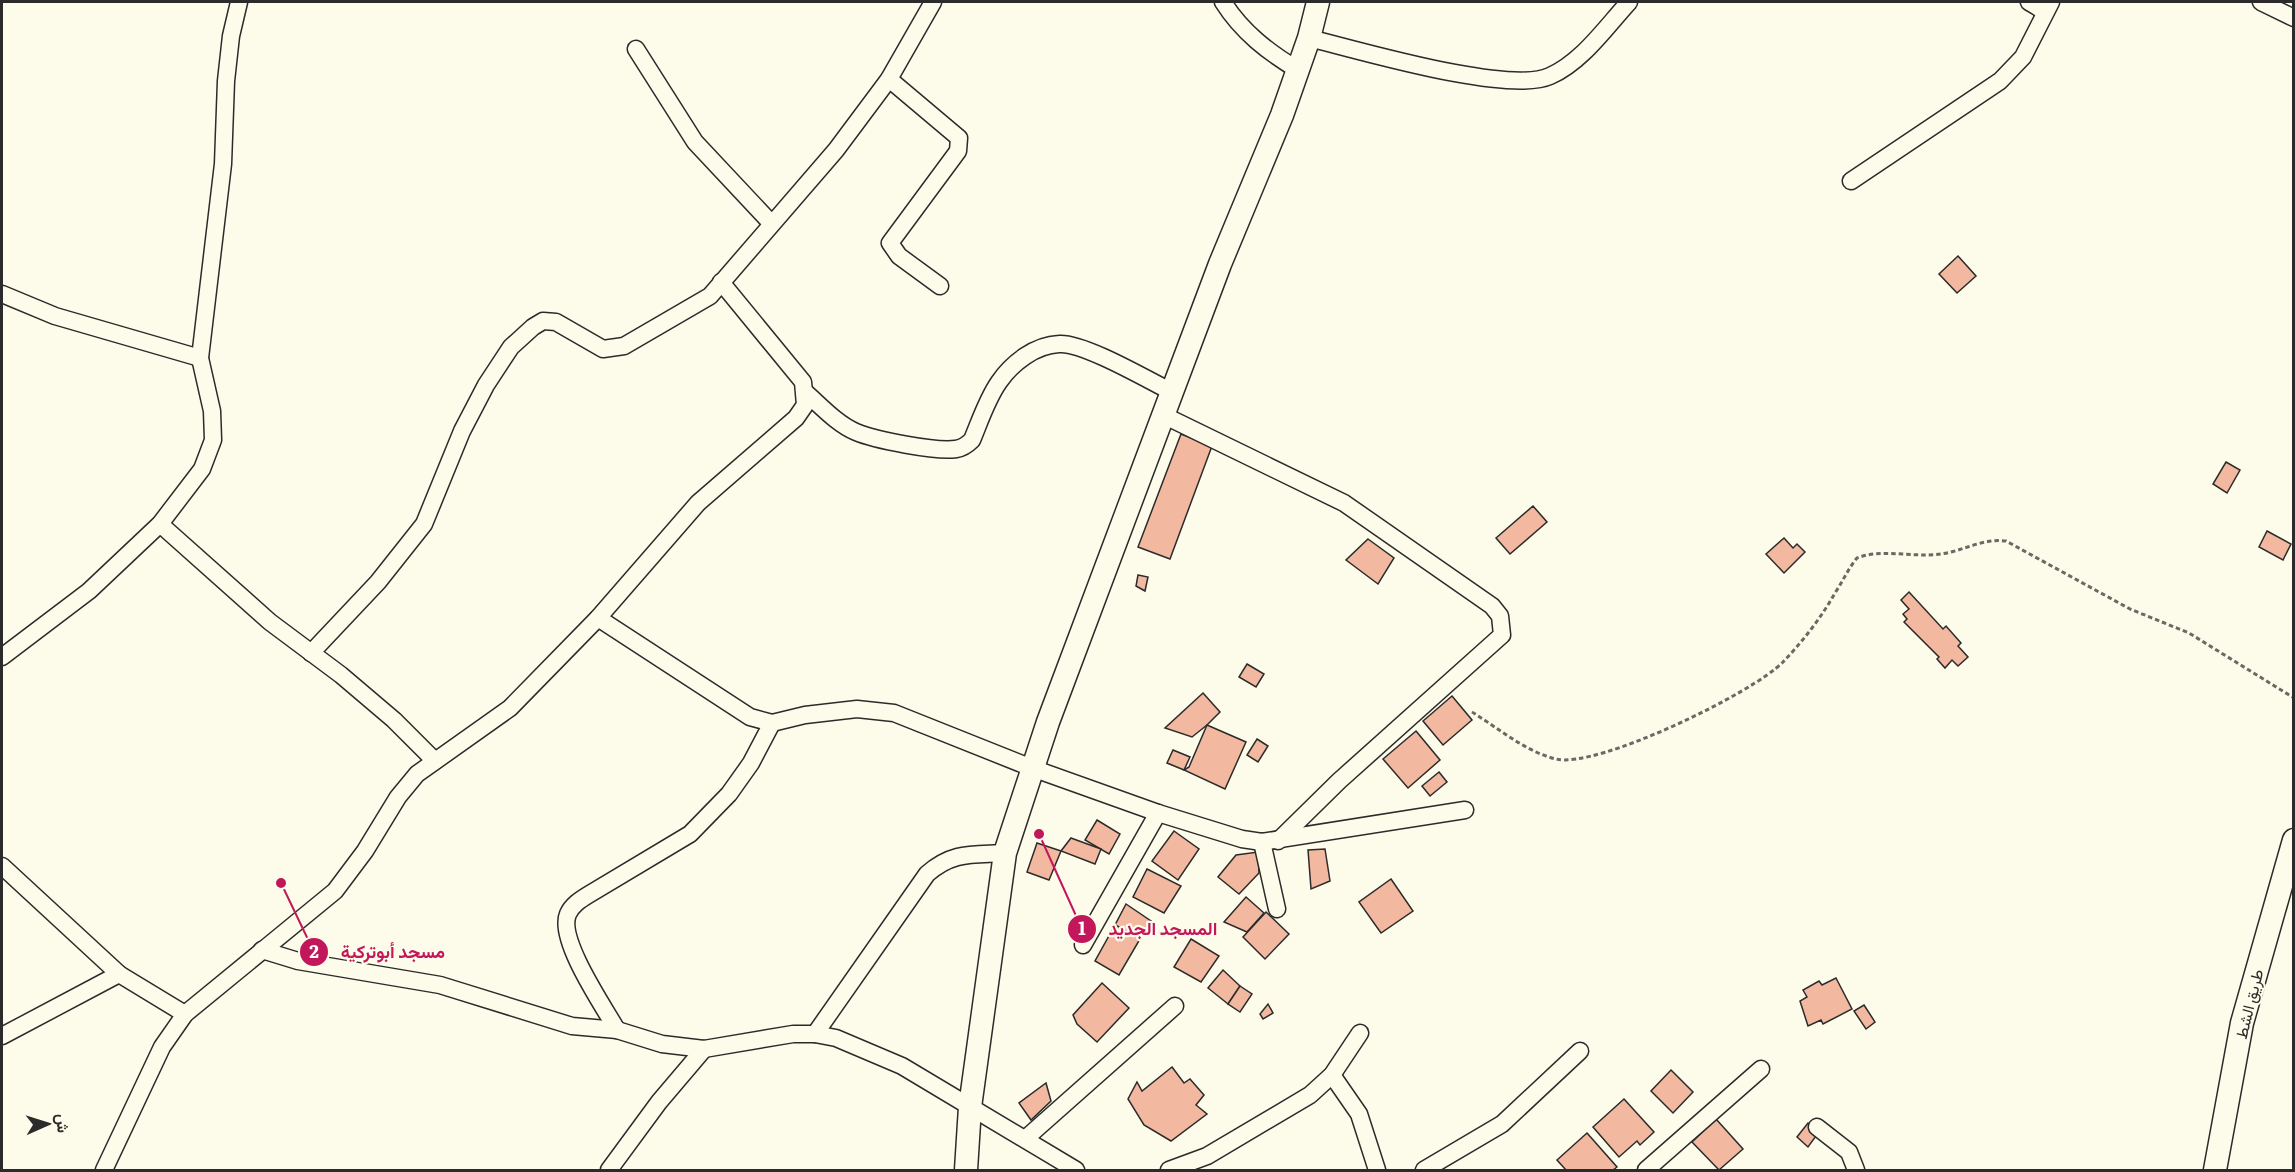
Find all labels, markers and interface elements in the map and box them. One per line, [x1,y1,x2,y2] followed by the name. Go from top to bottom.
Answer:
[1067,911,1230,947] callout: المسجد الجديد
[1078,914,1086,941] text: 1
[1109,914,1217,941] text: المسجد الجديد
[299,934,458,970] callout: مسجد أبوتركية
[309,937,319,964] text: 2
[341,937,445,964] text: مسجد أبوتركية
[2228,966,2268,1041] street label: طريق الشط
[18,1094,78,1154] north arrow
[51,1113,76,1133] text: ش

